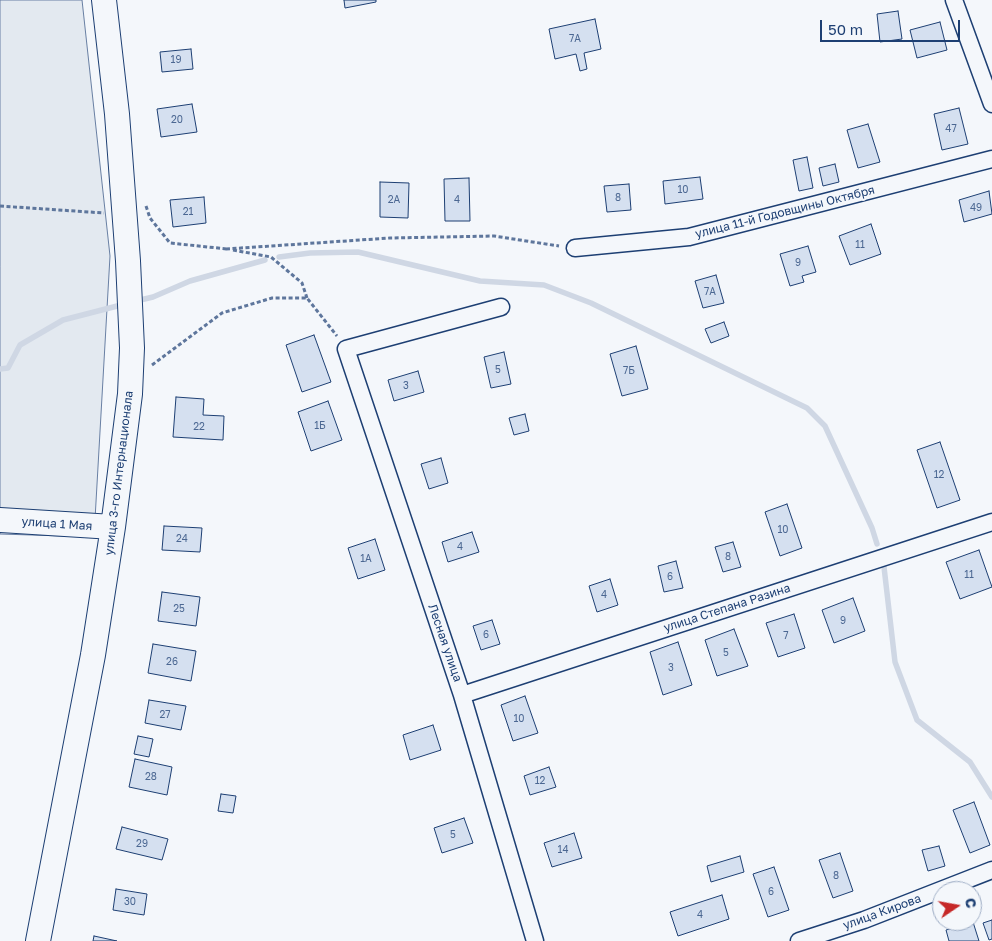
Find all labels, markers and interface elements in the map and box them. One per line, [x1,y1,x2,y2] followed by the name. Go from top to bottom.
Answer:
[822,10,962,42] scale bar
[828,20,863,38] text: 50 m
[569,33,581,45] house number: 7А
[171,54,181,66] house number: 19
[171,114,183,126] house number: 20
[945,123,957,135] house number: 47
[694,183,876,241] street label: улица 11-й Годовщины Октября
[677,184,689,196] house number: 10
[615,192,621,204] house number: 8
[388,194,400,206] house number: 2А
[454,194,460,206] house number: 4
[970,202,982,214] house number: 49
[183,206,193,218] house number: 21
[855,239,865,251] house number: 11
[795,257,801,269] house number: 9
[704,286,716,298] house number: 7А
[495,364,501,376] house number: 5
[623,365,635,377] house number: 7Б
[403,380,409,392] house number: 3
[102,390,136,556] street label: улица 3-го Интернационала
[314,420,326,432] house number: 1Б
[193,421,205,433] house number: 22
[934,469,944,481] house number: 12
[21,514,93,534] street label: улица 1 Мая
[777,524,789,536] house number: 10
[176,533,188,545] house number: 24
[457,541,463,553] house number: 4
[725,551,731,563] house number: 8
[360,553,372,565] house number: 1А
[964,569,974,581] house number: 11
[667,571,673,583] house number: 6
[662,581,792,635] street label: улица Степана Разина
[601,589,607,601] house number: 4
[425,602,465,684] street label: Лесная улица
[173,603,185,615] house number: 25
[840,615,846,627] house number: 9
[483,629,489,641] house number: 6
[783,630,789,642] house number: 7
[723,647,729,659] house number: 5
[166,656,178,668] house number: 26
[668,662,674,674] house number: 3
[159,709,171,721] house number: 27
[513,713,525,725] house number: 10
[145,771,157,783] house number: 28
[535,775,545,787] house number: 12
[450,829,456,841] house number: 5
[136,838,148,850] house number: 29
[558,844,568,856] house number: 14
[833,870,839,882] house number: 8
[932,881,982,931] north arrow
[768,886,774,898] house number: 6
[841,891,923,933] street label: улица Кирова
[124,896,136,908] house number: 30
[962,896,981,910] text: С
[697,909,703,921] house number: 4

